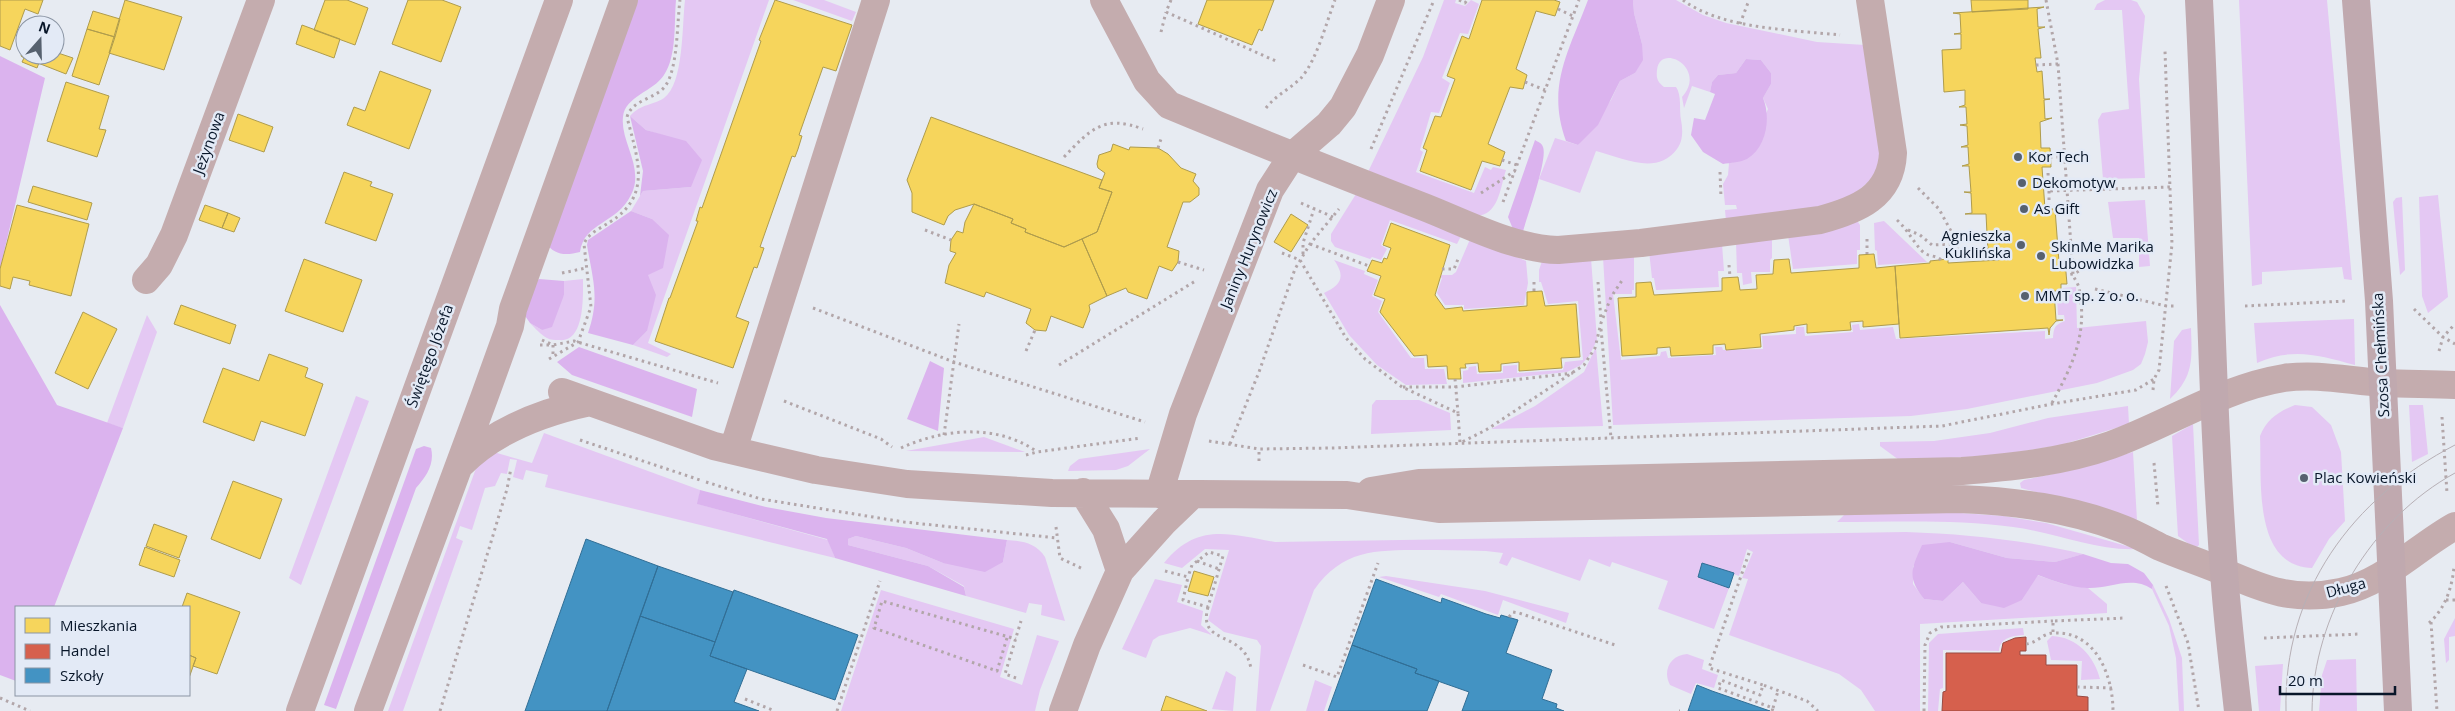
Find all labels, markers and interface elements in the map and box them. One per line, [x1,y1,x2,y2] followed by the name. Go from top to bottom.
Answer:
[15,15,65,65] north arrow
[36,16,53,38] text: N
[187,109,229,179] street label: Jeżynowa
[2028,146,2089,166] place label: Kor Tech
[2012,151,2024,163] marker: Kor Tech
[2032,172,2116,192] place label: Dekomotyw
[2016,177,2028,189] marker: Dekomotyw
[1214,186,1281,313] street label: Janiny Hurynowicz
[2034,198,2080,218] place label: As Gift
[2018,203,2030,215] marker: As Gift
[1942,225,2011,262] place label: Agnieszka Kuklińska
[2051,236,2154,273] place label: SkinMe Marika Lubowidzka
[2015,239,2027,251] marker: Agnieszka Kuklińska
[2035,250,2047,262] marker: SkinMe Marika Lubowidzka
[2035,285,2139,305] place label: MMT sp. z o. o.
[2019,290,2031,302] marker: MMT sp. z o. o.
[2367,292,2393,418] street label: Szosa Chełmińska
[401,301,457,410] street label: Świętego Józefa
[2314,467,2416,487] place label: Plac Kowieński
[2298,472,2310,484] marker: Plac Kowieński
[2324,572,2368,602] street label: Długa
[15,606,190,696] legend
[60,615,137,635] text: Mieszkania
[60,640,110,660] text: Handel
[2280,664,2395,696] scale bar
[60,665,104,685] text: Szkoły
[2288,670,2323,690] text: 20 m

